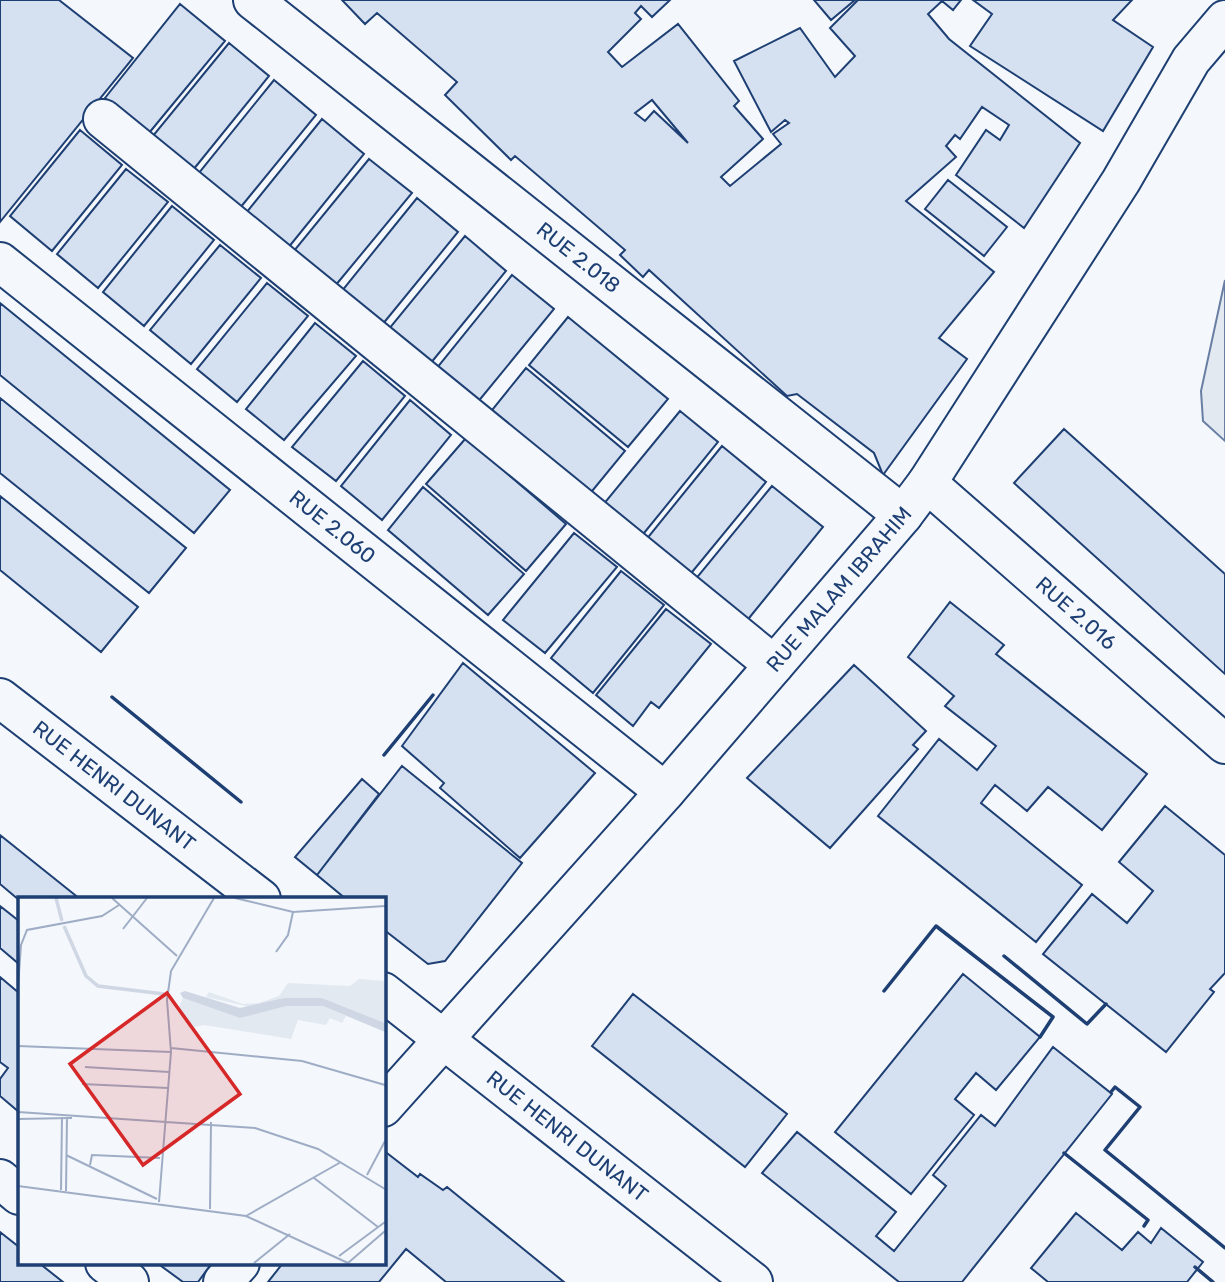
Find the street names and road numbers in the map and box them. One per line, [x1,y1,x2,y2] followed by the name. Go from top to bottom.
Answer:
[532,217,625,298] street label: RUE 2.018
[285,485,381,568] street label: RUE 2.060
[761,501,917,677] street label: RUE MALAM IBRAHIM
[1031,571,1122,655] street label: RUE 2.016
[28,715,200,856] street label: RUE HENRI DUNANT
[482,1065,653,1207] street label: RUE HENRI DUNANT

